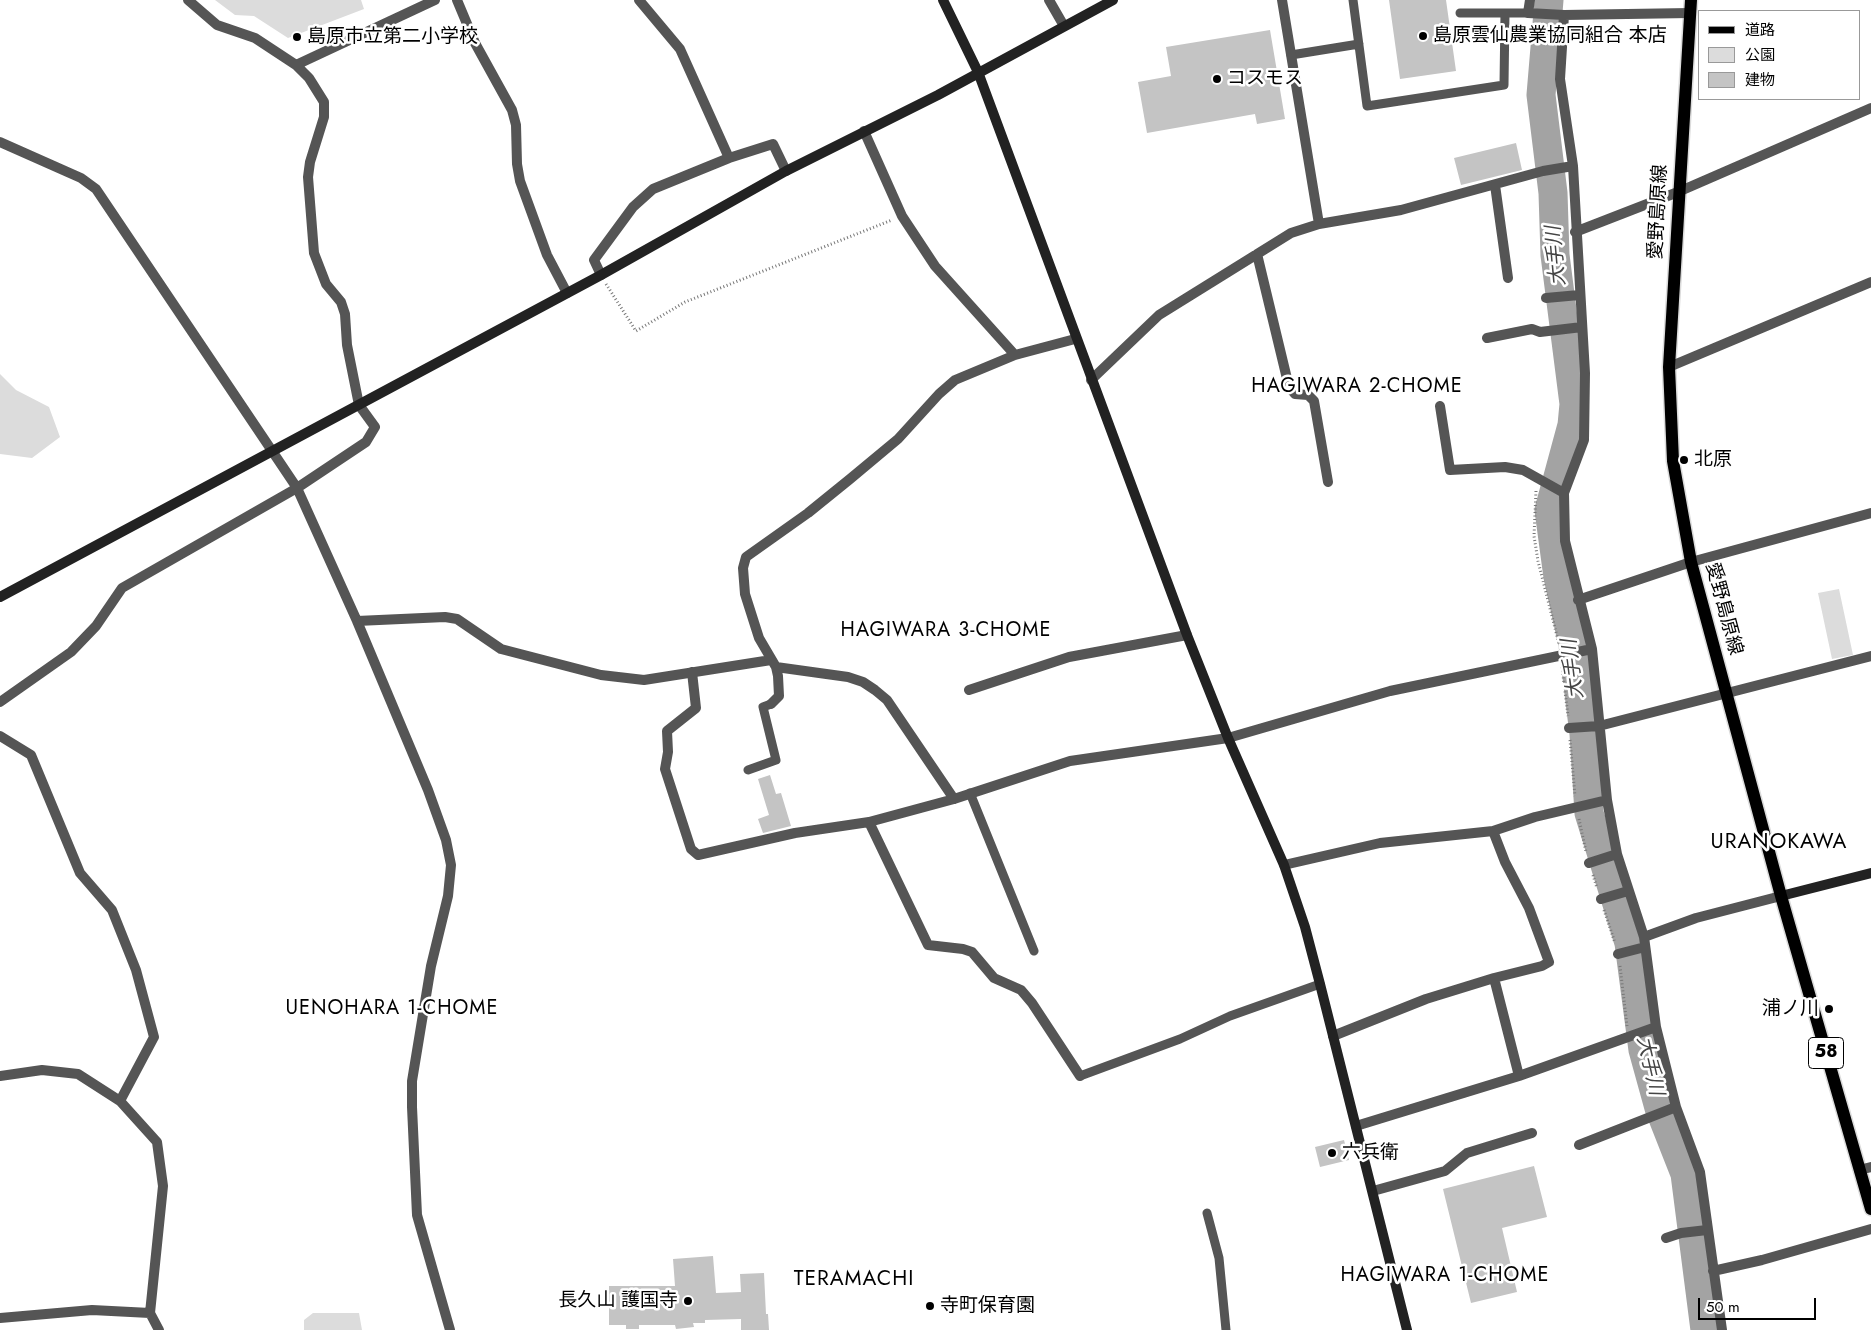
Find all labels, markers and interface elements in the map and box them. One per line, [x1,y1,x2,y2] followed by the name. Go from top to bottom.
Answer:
[1698,10,1861,100] legend
[1745,19,1775,41] text: 道路
[1433,25,1667,47] place label: 島原雲仙農業協同組合 本店
[307,26,478,48] place label: 島原市立第二小学校
[1417,30,1429,42] marker: 島原雲仙農業協同組合 本店
[291,31,303,43] marker: 島原市立第二小学校
[1745,44,1775,66] text: 公園
[1227,68,1303,90] place label: コスモス
[1745,69,1775,91] text: 建物
[1211,73,1223,85] marker: コスモス
[1645,164,1673,260] street label: 愛野島原線
[1542,225,1572,287] water label: 大手川
[1249,375,1465,399] district label: HAGIWARA 2-CHOME
[1694,449,1732,471] place label: 北原
[1678,454,1690,466] marker: 北原
[1700,560,1746,658] street label: 愛野島原線
[839,619,1053,643] district label: HAGIWARA 3-CHOME
[1558,638,1590,700] water label: 大手川
[1709,830,1849,856] district label: URANOKAWA
[284,997,500,1021] district label: UENOHARA 1-CHOME
[1762,998,1819,1020] place label: 浦ノ川
[1823,1003,1835,1015] marker: 浦ノ川
[1631,1034,1667,1098] water label: 大手川
[1808,1038,1844,1068] road number: 58
[1342,1142,1399,1164] place label: 六兵衛
[1326,1147,1338,1159] marker: 六兵衛
[1339,1264,1551,1288] district label: HAGIWARA 1-CHOME
[793,1267,915,1293] district label: TERAMACHI
[1701,1288,1818,1320] scale bar
[558,1290,678,1312] place label: 長久山 護国寺
[682,1295,694,1307] marker: 長久山 護国寺
[940,1295,1035,1317] place label: 寺町保育園
[1706,1296,1740,1318] text: 50 m
[924,1300,936,1312] marker: 寺町保育園

